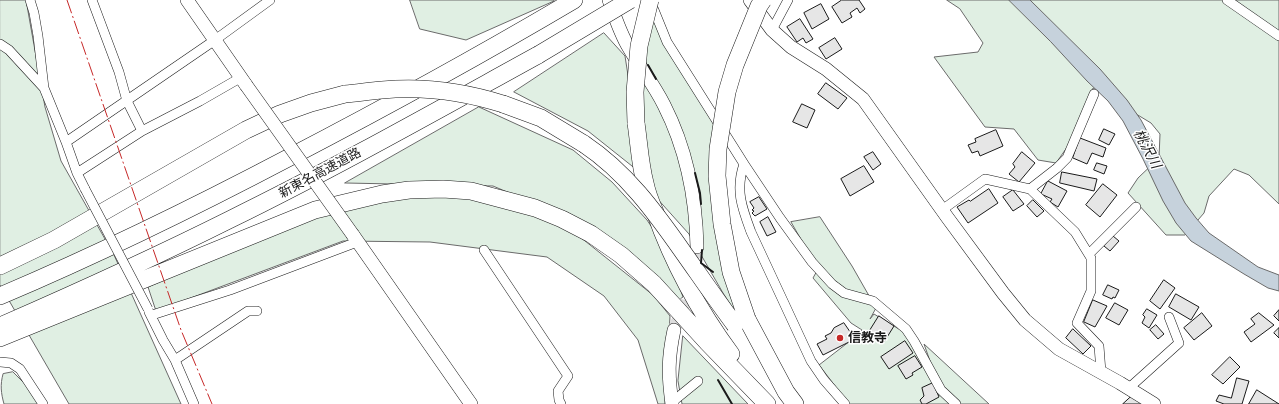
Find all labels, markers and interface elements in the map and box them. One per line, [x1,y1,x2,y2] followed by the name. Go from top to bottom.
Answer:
[1130,127,1164,171] water label: 桃沢川
[276,145,364,201] street label: 新東名高速道路
[848,330,887,346] place label: 信教寺
[835,333,845,343] marker: 信教寺

